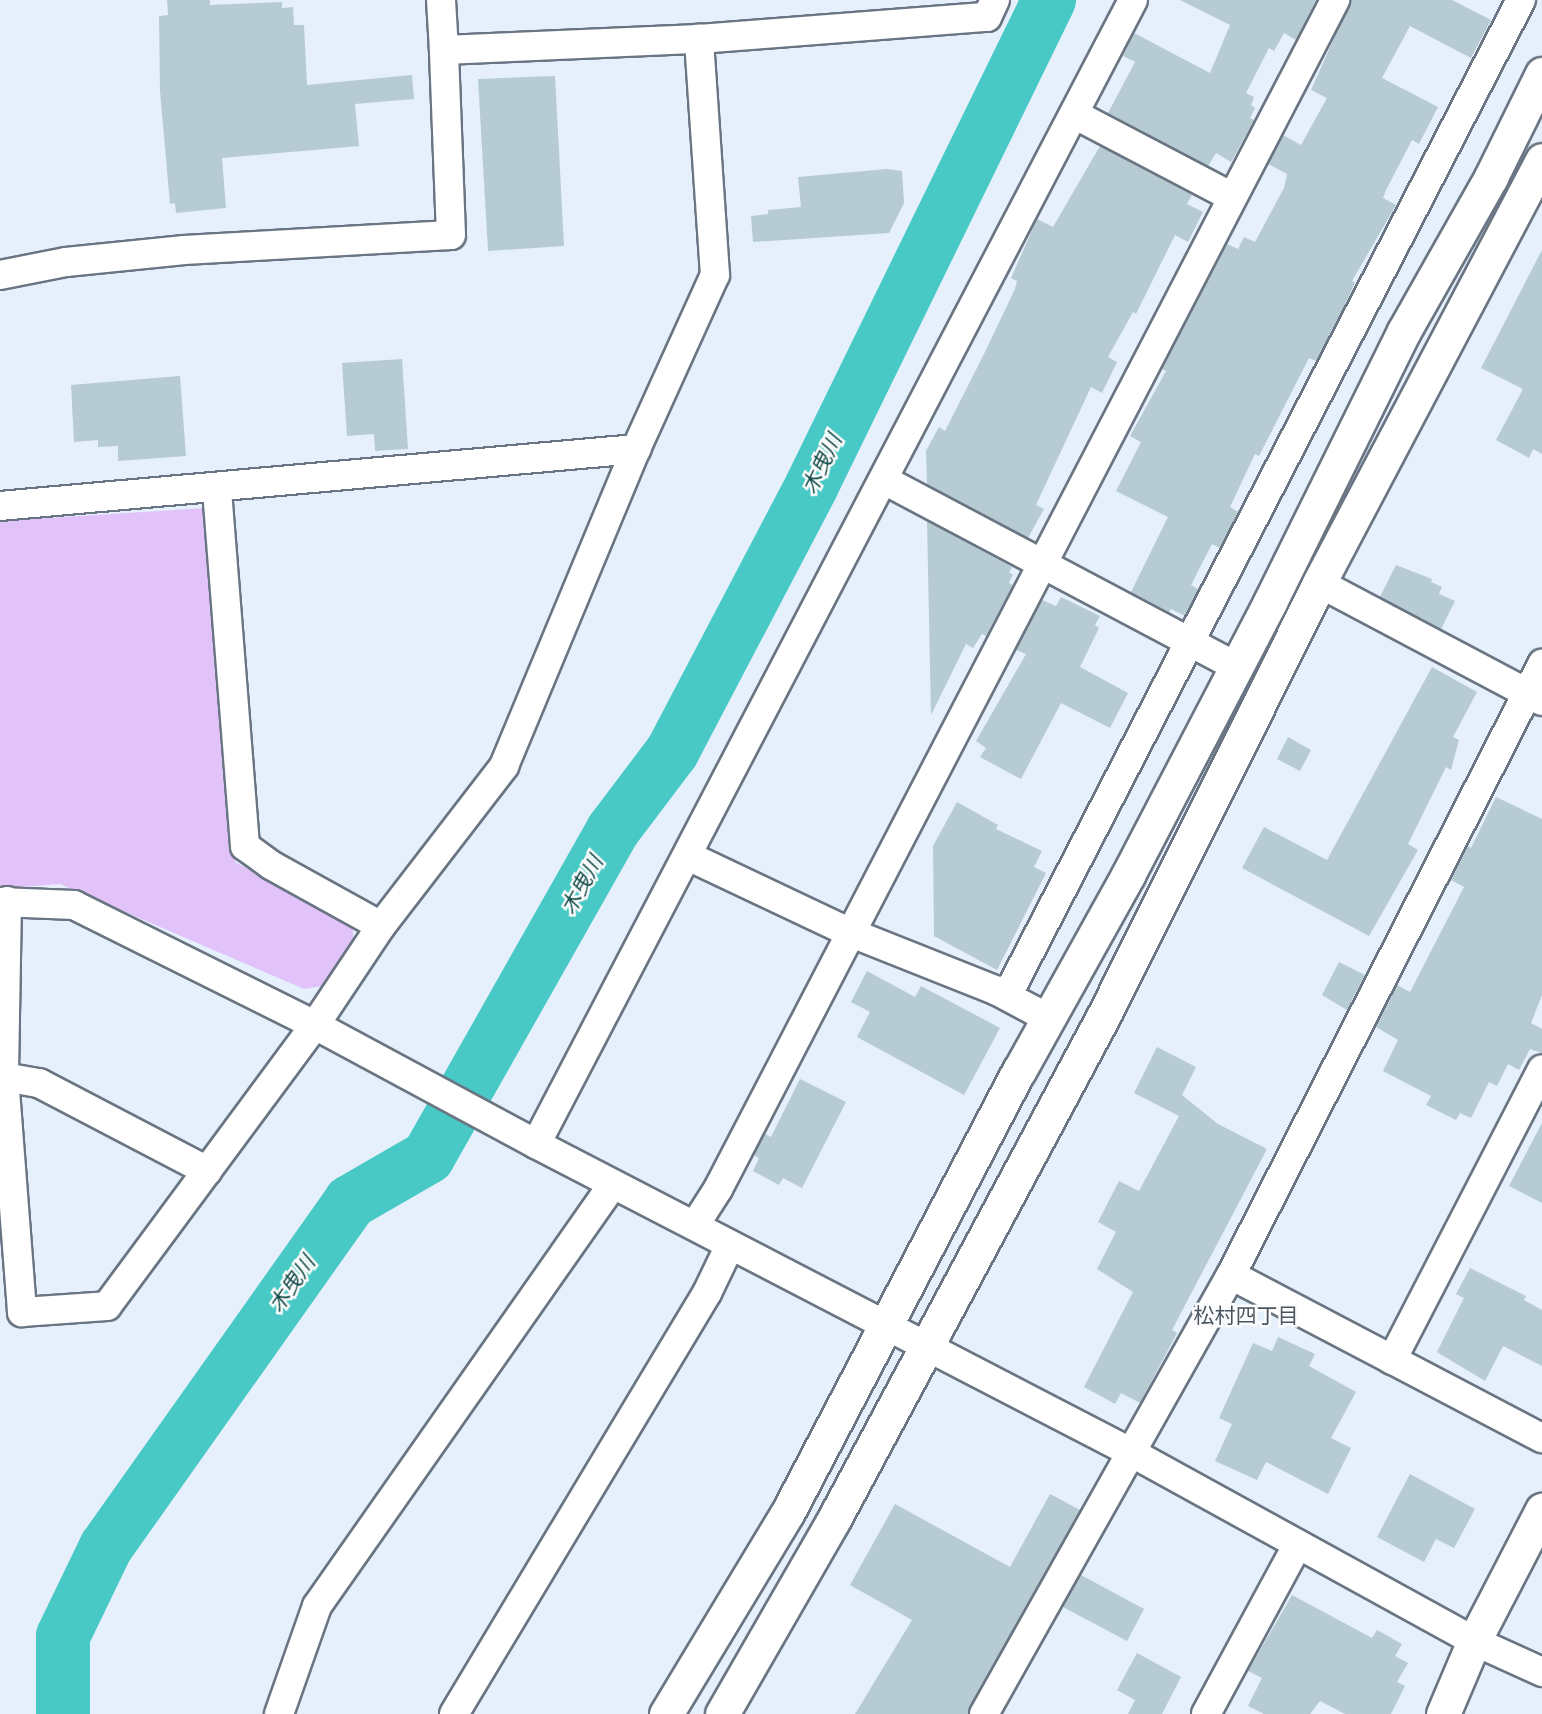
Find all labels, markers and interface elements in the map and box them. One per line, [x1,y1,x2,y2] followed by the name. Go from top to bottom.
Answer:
[797,430,847,498] water label: 木曳川
[556,851,608,919] water label: 木曳川
[264,1251,320,1317] water label: 木曳川
[1194,1303,1298,1329] district label: 松村四丁目

